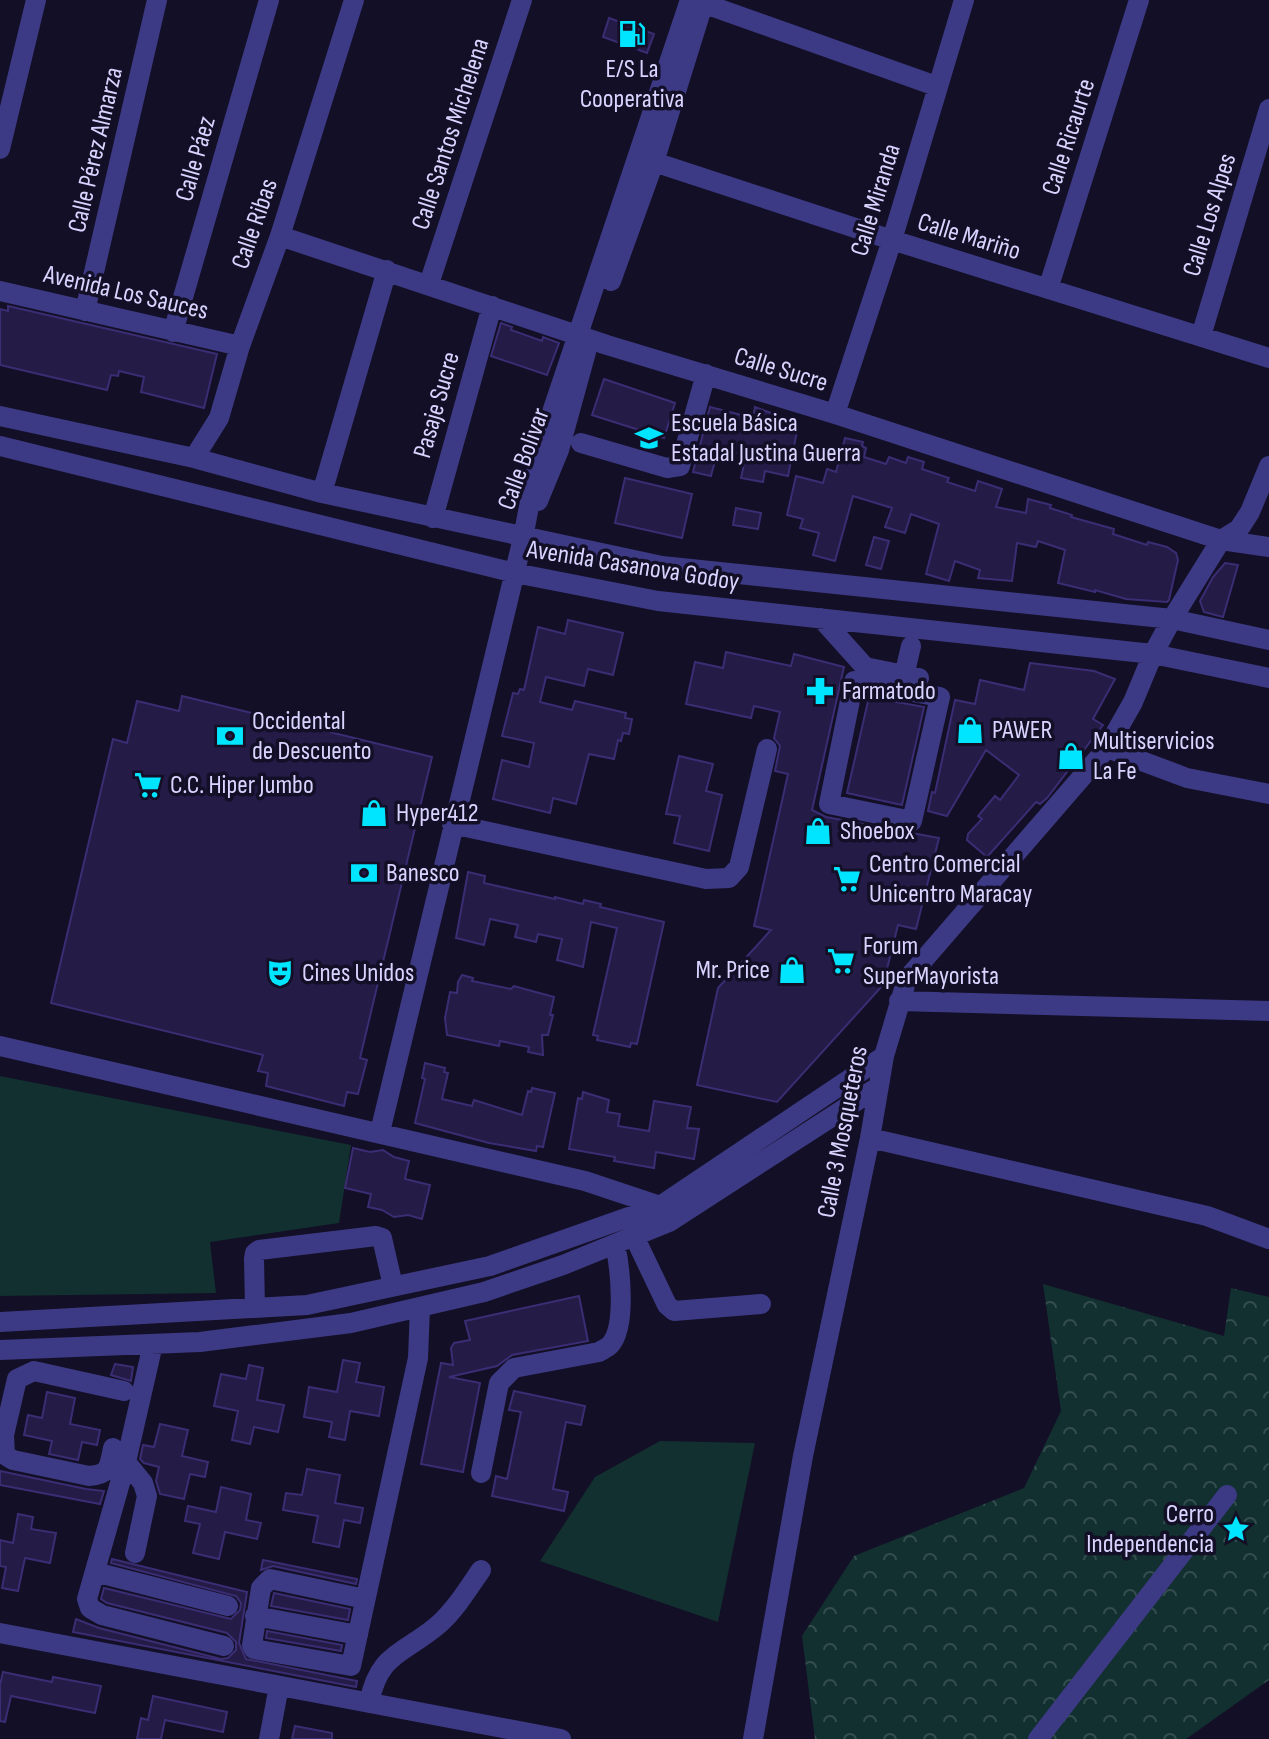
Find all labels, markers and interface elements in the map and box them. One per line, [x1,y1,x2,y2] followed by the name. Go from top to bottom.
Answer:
[617,19,647,49] fuel station icon: E/S La Cooperativa
[405,34,497,234] street label: Calle Santos Michelena
[580,54,684,115] place label: E/S La Cooperativa
[62,64,130,236] street label: Calle Pérez Almarza
[1036,75,1102,199] street label: Calle Ricaurte
[169,113,223,205] street label: Calle Páez
[844,140,908,260] street label: Calle Miranda
[1177,150,1243,280] street label: Calle Los Alpes
[225,175,285,273] street label: Calle Ribas
[914,207,1024,267] street label: Calle Mariño
[40,259,211,327] street label: Avenida Los Sauces
[730,341,832,399] street label: Calle Sucre
[407,348,467,462] street label: Pasaje Sucre
[491,403,557,514] street label: Calle Bolivar
[671,408,861,469] place label: Escuela Básica Estadal Justina Guerra
[634,423,664,453] school or university icon: Escuela Básica Estadal Justina Guerra
[524,534,741,598] street label: Avenida Casanova Godoy
[805,676,835,706] pharmacy icon: Farmatodo
[842,676,936,707] place label: Farmatodo
[252,706,372,767] place label: Occidental de Descuento
[955,715,985,745] shop icon: PAWER
[992,715,1053,746] place label: PAWER
[215,721,245,751] bank icon: Occidental de Descuento
[1093,726,1215,787] place label: Multiservicios La Fe
[1056,741,1086,771] shop icon: Multiservicios La Fe
[133,770,163,800] supermarket icon: C.C. Hiper Jumbo
[170,770,314,801] place label: C.C. Hiper Jumbo
[359,798,389,828] shop icon: Hyper412
[396,798,478,829] place label: Hyper412
[803,816,833,846] shop icon: Shoebox
[840,816,915,847] place label: Shoebox
[869,849,1032,910] place label: Centro Comercial Unicentro Maracay
[349,858,379,888] bank icon: Banesco
[386,858,460,889] place label: Banesco
[832,864,862,894] supermarket icon: Centro Comercial Unicentro Maracay
[863,931,999,992] place label: Forum SuperMayorista
[826,946,856,976] supermarket icon: Forum SuperMayorista
[696,955,770,986] place label: Mr. Price
[777,955,807,985] shop icon: Mr. Price
[265,958,295,988] theatre icon: Cines Unidos
[302,958,414,989] place label: Cines Unidos
[811,1043,875,1221] street label: Calle 3 Mosqueteros
[1086,1499,1214,1560] place label: Cerro Independencia
[1221,1514,1251,1544] place icon: Cerro Independencia

